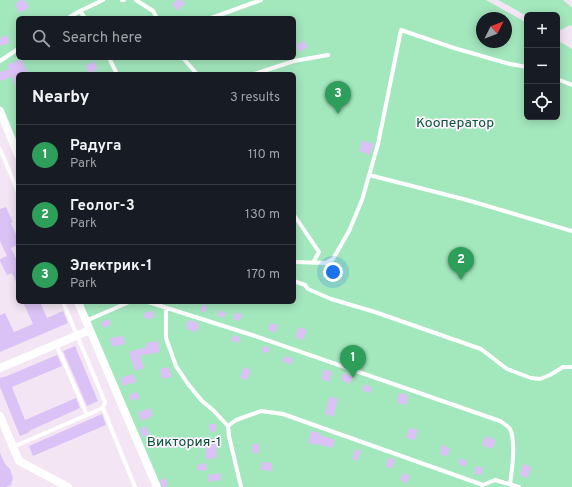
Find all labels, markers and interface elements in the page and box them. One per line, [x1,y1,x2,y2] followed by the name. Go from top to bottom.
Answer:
[476,12,512,48] north arrow
[524,12,560,120] map controls
[524,12,560,48] button: +
[16,16,296,60] search box
[30,27,52,49] icon: search
[62,29,142,48] text: Search here
[524,48,560,84] button: −
[325,81,351,114] pin: 3
[524,84,560,120] button: locate
[32,87,89,109] text: Nearby
[230,90,280,106] text: 3 results
[416,115,494,132] park label: Кооператор
[70,137,121,156] text: Радуга
[42,147,48,163] text: 1
[248,147,280,163] text: 110 m
[70,156,97,172] text: Park
[70,197,135,216] text: Геолог-3
[41,207,49,223] text: 2
[245,207,280,223] text: 130 m
[70,216,97,232] text: Park
[448,247,474,280] pin: 2
[70,257,152,276] text: Электрик-1
[323,262,343,282] your location
[41,267,49,283] text: 3
[246,267,280,283] text: 170 m
[70,276,97,292] text: Park
[340,345,366,378] pin: 1
[147,434,221,451] park label: Виктория-1

